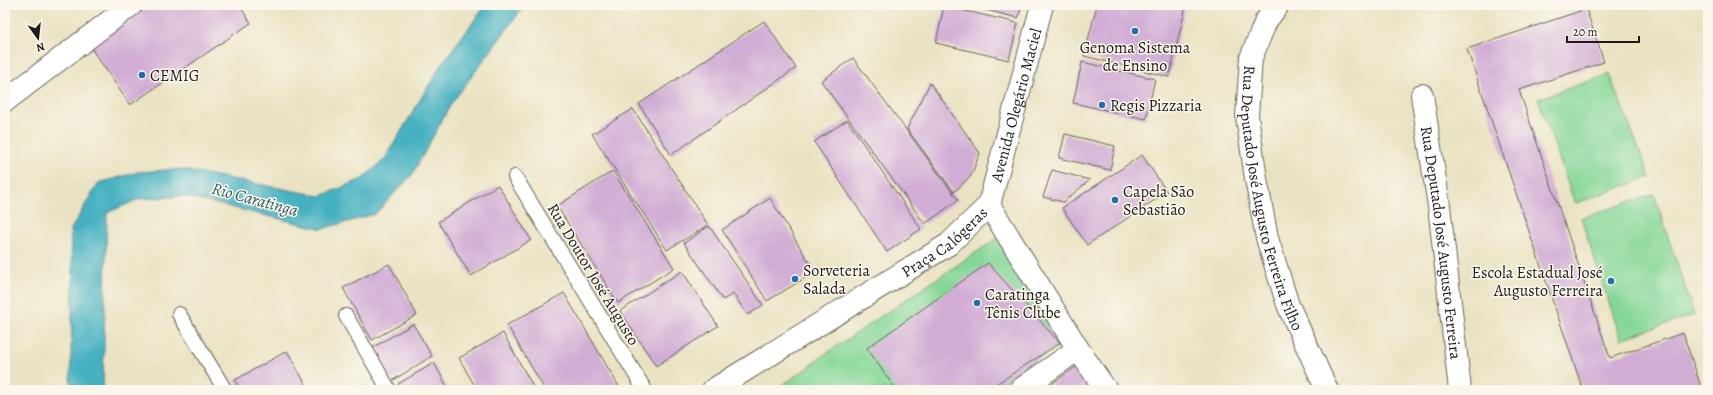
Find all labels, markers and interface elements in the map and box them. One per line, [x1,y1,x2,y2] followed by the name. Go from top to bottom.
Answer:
[18,18,58,58] north arrow
[1567,18,1639,44] scale bar
[1573,24,1597,40] text: 20 m
[985,26,1047,185] street label: Avenida Olegário Maciel
[1130,26,1140,36] marker: Genoma Sistema de Ensino
[1080,37,1191,77] place label: Genoma Sistema de Ensino
[35,39,46,55] text: N
[150,65,199,87] place label: CEMIG
[1235,65,1308,334] street label: Rua Deputado José Augusto Ferreira Filho
[137,70,147,80] marker: CEMIG
[1110,95,1202,117] place label: Regis Pizzaria
[1097,100,1107,110] marker: Regis Pizzaria
[1415,125,1466,361] street label: Rua Deputado José Augusto Ferreira
[209,177,301,222] water label: Rio Caratinga
[1123,181,1194,221] place label: Capela São Sebastião
[1110,195,1120,205] marker: Capela São Sebastião
[542,199,644,350] street label: Rua Doutor José Augusto
[897,202,993,283] street label: Praça Calógeras
[803,260,871,300] place label: Sorveteria Salada
[1472,262,1604,302] place label: Escola Estadual José Augusto Ferreira
[790,274,800,284] marker: Sorveteria Salada
[1606,276,1616,286] marker: Escola Estadual José Augusto Ferreira
[985,284,1061,324] place label: Caratinga Tênis Clube
[972,298,982,308] marker: Caratinga Tênis Clube

